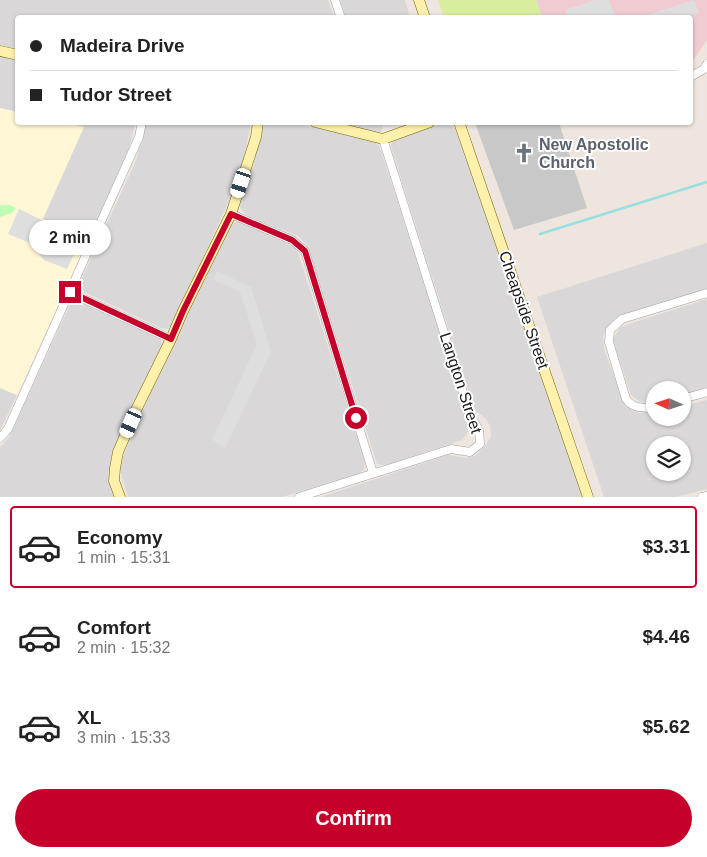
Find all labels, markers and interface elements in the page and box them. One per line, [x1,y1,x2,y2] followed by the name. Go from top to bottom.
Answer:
[60,35,185,56] text: Madeira Drive
[60,84,172,105] text: Tudor Street
[539,136,649,171] place label: New Apostolic Church
[513,142,535,164] church icon: New Apostolic Church
[229,166,252,200] car
[29,220,111,254] callout: 2 min
[49,229,91,246] text: 2 min
[496,249,552,372] street label: Cheapside Street
[59,281,81,303] route end
[437,330,485,436] street label: Langton Street
[646,381,691,426] north arrow
[646,381,691,481] map controls
[118,406,143,440] car
[345,407,367,429] route start
[646,436,691,481] button: layers
[17,525,62,570] icon: car
[77,527,163,548] text: Economy
[642,536,690,557] text: $3.31
[77,549,170,566] text: 1 min · 15:31
[17,615,62,660] icon: car
[77,617,151,638] text: Comfort
[642,626,690,647] text: $4.46
[77,639,170,656] text: 2 min · 15:32
[17,705,62,750] icon: car
[77,707,101,728] text: XL
[642,716,690,737] text: $5.62
[77,729,170,746] text: 3 min · 15:33
[15,789,692,847] button: Confirm

